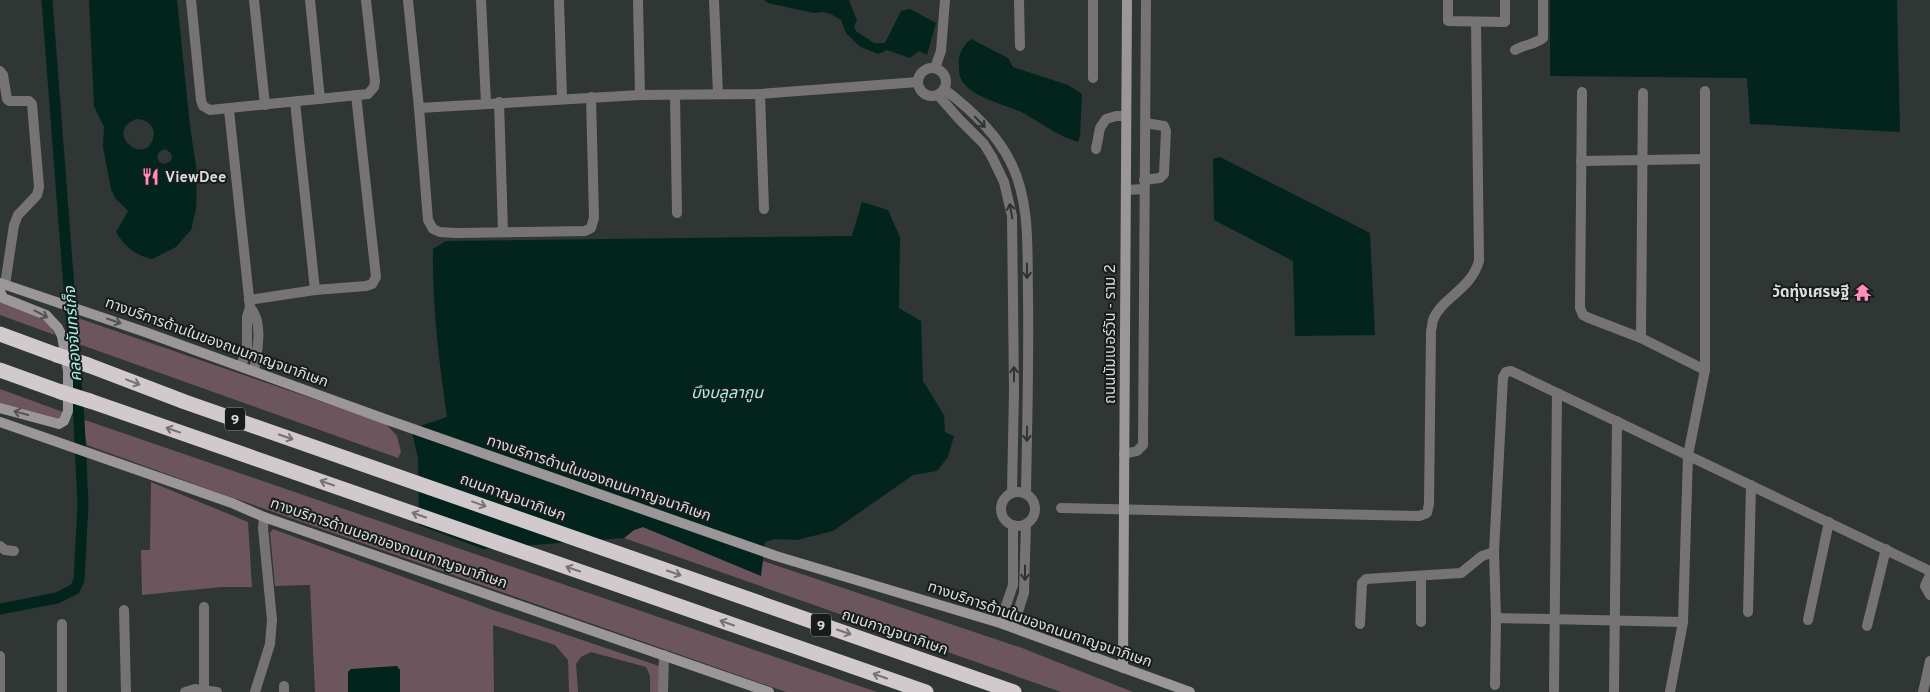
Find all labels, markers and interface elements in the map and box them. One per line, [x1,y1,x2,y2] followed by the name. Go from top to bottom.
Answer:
[974,116,986,128] one-way arrow
[141,167,161,187] restaurant icon: ViewDee
[165,169,226,188] place label: ViewDee
[1006,204,1016,220] one-way arrow
[1023,263,1032,279] one-way arrow
[1102,264,1121,404] street label: ถนนนัมเบอร์วัน - ราม 2
[1853,282,1873,302] temple icon: วัดทุ่งเศรษฐี
[1772,283,1849,303] place label: วัดทุ่งเศรษฐี
[61,285,87,382] water label: คลองจันทร์เก็จ
[102,294,331,393] street label: ทางบริการด้านในของถนนกาญจนาภิเษก
[33,310,48,319] one-way arrow
[105,317,121,326] one-way arrow
[1009,366,1019,382] one-way arrow
[125,378,140,387] one-way arrow
[691,384,764,404] water label: บึงบลูลากูน
[14,408,30,418] one-way arrow
[225,408,245,430] road number: 9
[166,425,181,434] one-way arrow
[1022,426,1032,442] one-way arrow
[484,431,714,525] street label: ทางบริการด้านในของถนนกาญจนาภิเษก
[278,433,294,442] one-way arrow
[458,470,568,524] street label: ถนนกาญจนาภิเษก
[319,478,335,487] one-way arrow
[267,495,510,594] street label: ทางบริการด้านนอกของถนนกาญจนาภิเษก
[470,500,486,509] one-way arrow
[412,510,428,519] one-way arrow
[566,564,581,573] one-way arrow
[1020,564,1030,581] one-way arrow
[666,569,681,578] one-way arrow
[925,578,1154,673] street label: ทางบริการด้านในของถนนกาญจนาภิเษก
[839,606,950,661] street label: ถนนกาญจนาภิเษก
[811,614,831,636] road number: 9
[719,617,735,627] one-way arrow
[836,628,852,638] one-way arrow
[873,671,888,680] one-way arrow

